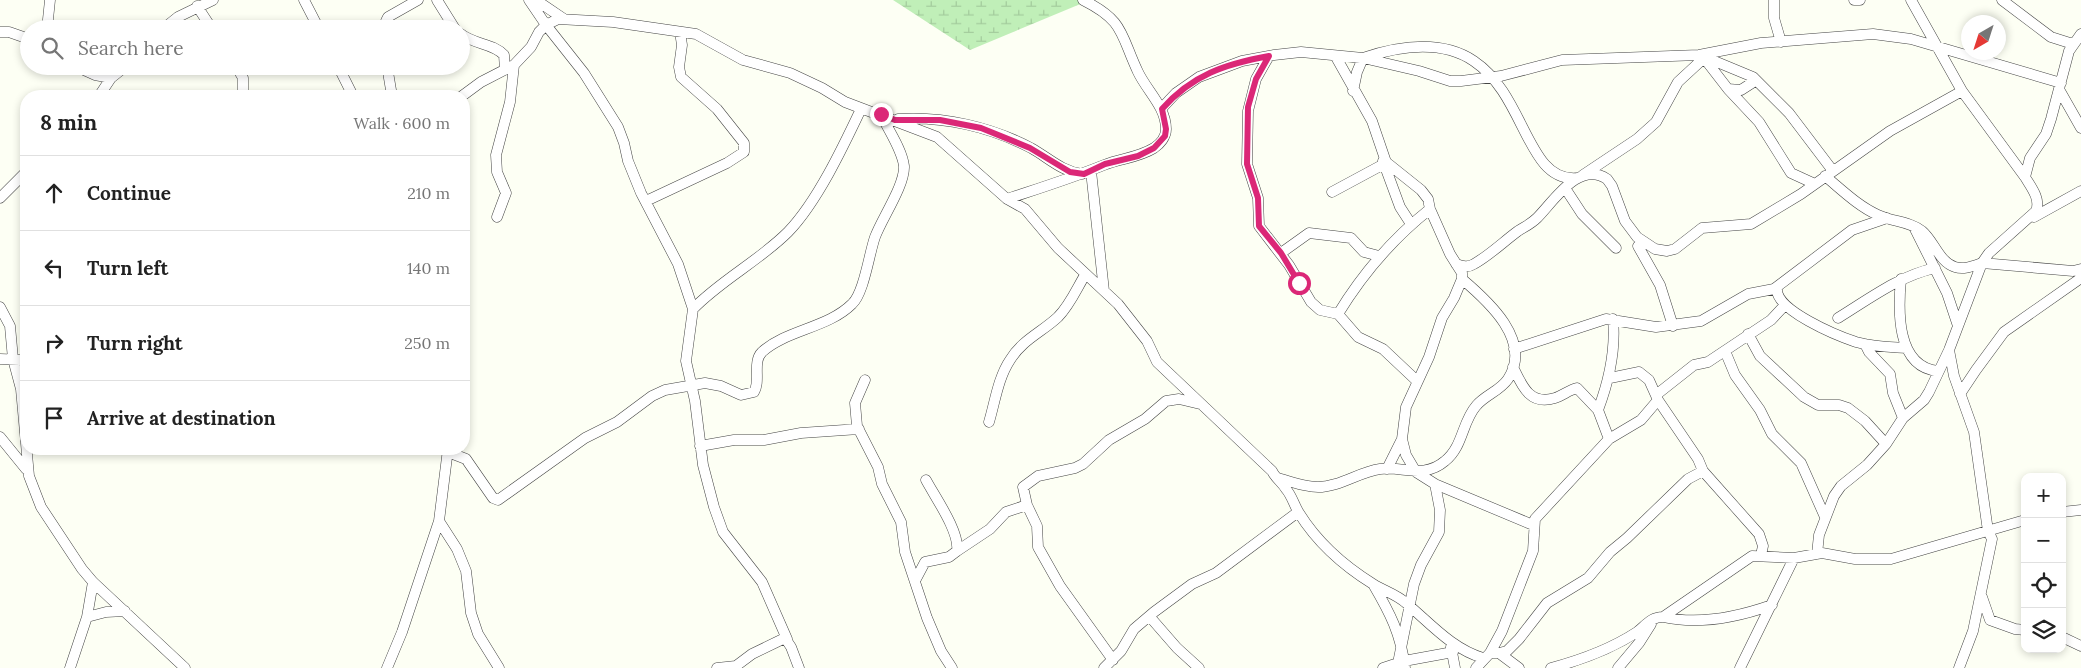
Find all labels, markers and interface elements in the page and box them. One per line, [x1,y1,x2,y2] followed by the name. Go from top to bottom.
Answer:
[1961,15,2006,60] north arrow
[20,20,470,75] search box
[38,34,66,62] icon: search
[78,36,184,60] text: Search here
[870,103,893,126] route end
[40,109,97,136] text: 8 min
[353,113,450,133] text: Walk · 600 m
[40,179,68,207] icon: ahead
[87,181,171,205] text: Continue
[407,183,450,203] text: 210 m
[40,254,68,282] icon: left
[87,256,168,280] text: Turn left
[407,258,450,278] text: 140 m
[1288,272,1311,295] route start
[40,329,68,357] icon: right
[87,331,183,355] text: Turn right
[404,333,450,353] text: 250 m
[40,404,68,432] icon: arrive
[87,406,276,430] text: Arrive at destination
[2021,473,2066,653] map controls
[2021,473,2066,518] button: +
[2021,518,2066,563] button: −
[2021,563,2066,608] button: locate
[2021,608,2066,653] button: layers

